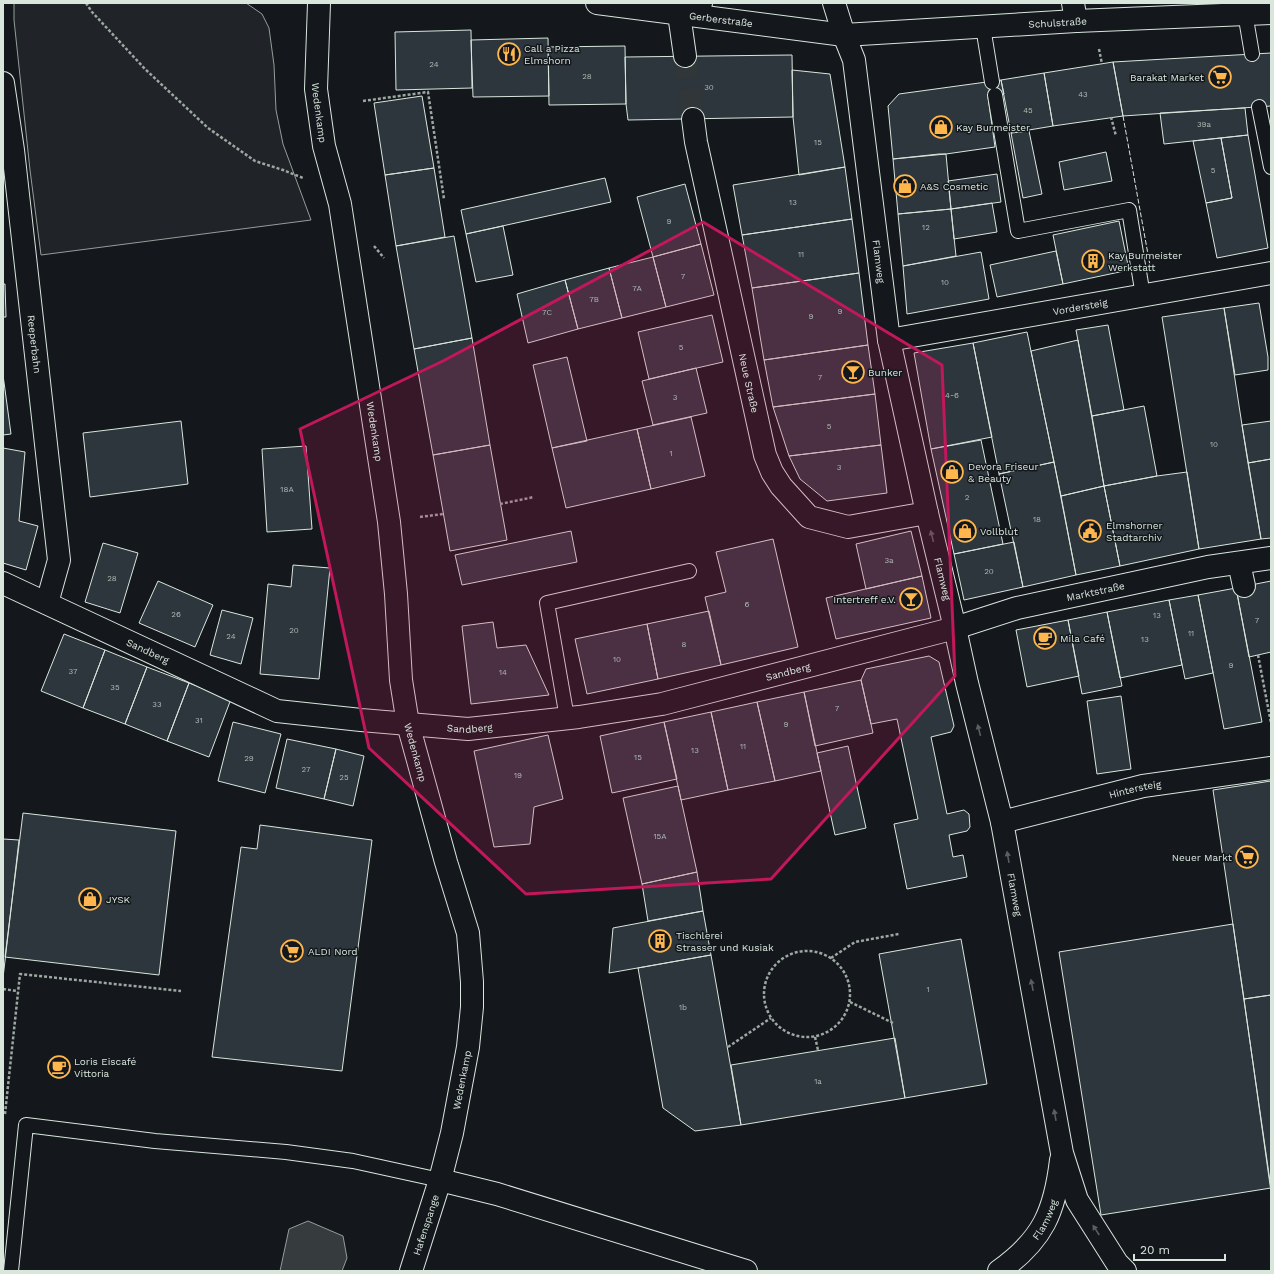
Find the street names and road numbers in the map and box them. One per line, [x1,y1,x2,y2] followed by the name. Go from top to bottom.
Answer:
[688,9,754,29] street label: Gerberstraße
[1028,15,1087,29] street label: Schulstraße
[310,83,329,143] street label: Wedenkamp
[871,239,887,284] street label: Flamweg
[1052,296,1109,317] street label: Vordersteig
[26,314,44,374] street label: Reeperbahn
[737,352,761,414] street label: Neue Straße
[365,401,385,462] street label: Wedenkamp
[933,556,954,602] street label: Flamweg
[1065,580,1126,603] street label: Marktstraße
[125,636,172,666] street label: Sandberg
[764,660,812,682] street label: Sandberg
[446,721,494,735] street label: Sandberg
[402,722,429,783] street label: Wedenkamp
[1108,778,1162,800] street label: Hintersteig
[1006,872,1025,918] street label: Flamweg
[451,1049,473,1111] street label: Wedenkamp
[411,1193,441,1257] street label: Hafenspange
[1030,1197,1059,1242] street label: Flamweg

